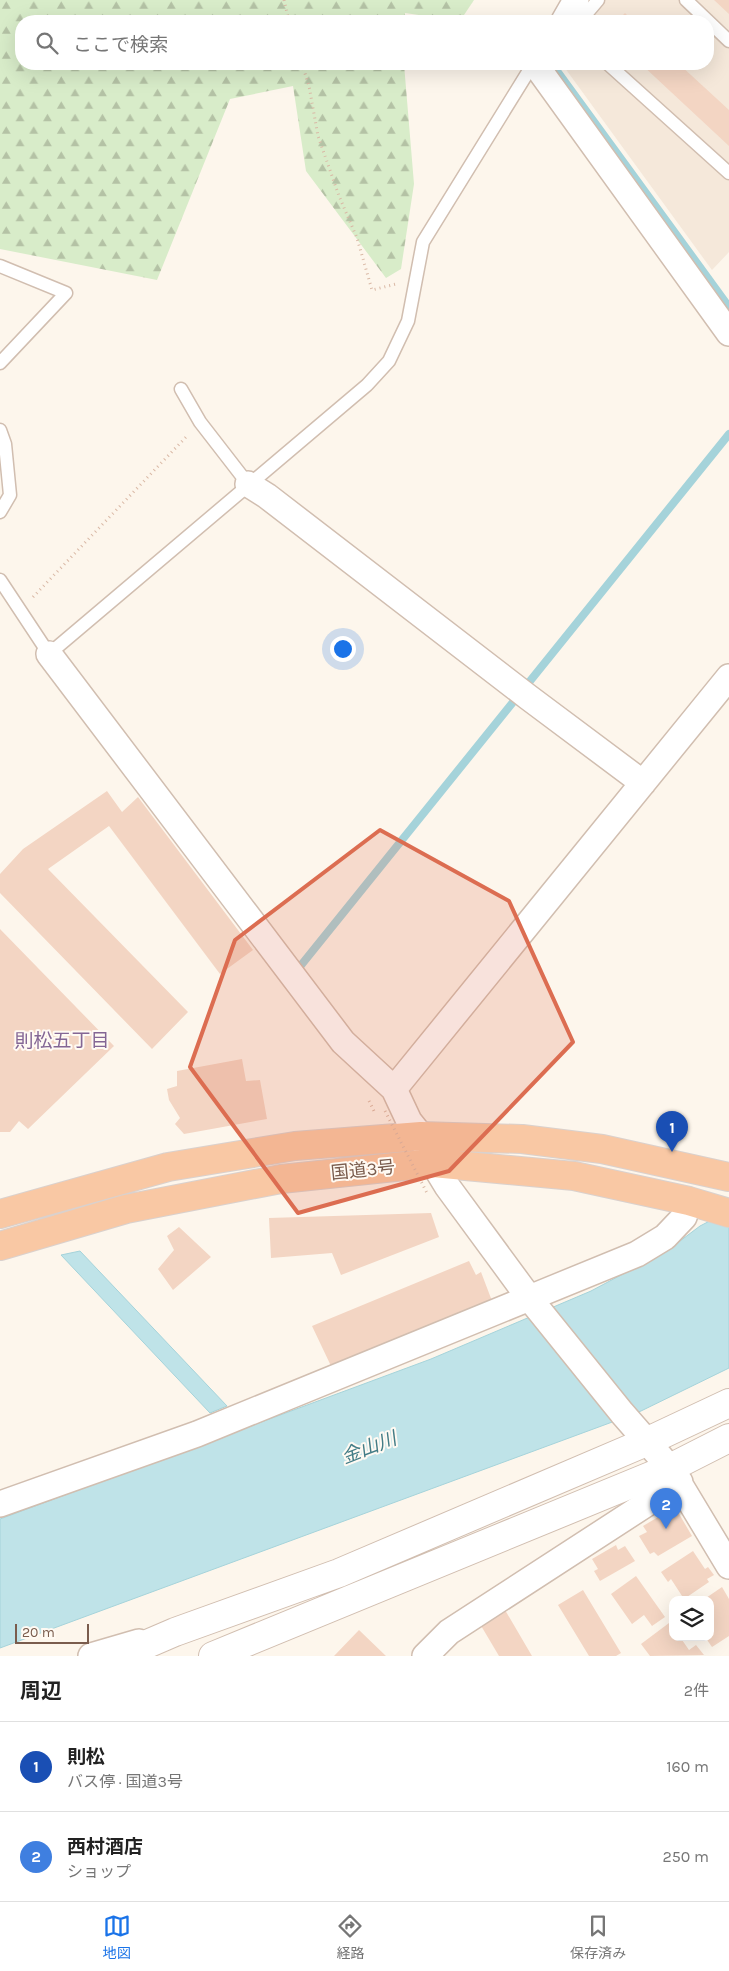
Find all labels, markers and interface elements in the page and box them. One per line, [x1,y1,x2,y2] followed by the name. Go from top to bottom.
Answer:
[15,15,714,70] search box
[33,29,61,57] icon: search
[73,34,168,56] text: ここで検索
[330,636,356,662] your location
[14,1030,110,1052] district label: 則松五丁目
[656,1111,688,1152] pin: 1
[330,1156,396,1184] street label: 国道3号
[338,1427,401,1468] water label: 金山川
[650,1488,682,1529] pin: 2
[669,1596,714,1641] map controls
[669,1596,714,1641] button: layers
[15,1621,89,1644] scale bar
[22,1624,55,1641] text: 20 m
[20,1679,62,1703] text: 周辺
[684,1681,709,1700] text: 2件
[67,1746,105,1768] text: 則松
[33,1757,39,1776] text: 1
[666,1757,709,1776] text: 160 m
[67,1772,183,1791] text: バス停 · 国道3号
[67,1836,143,1858] text: 西村酒店
[31,1847,41,1866] text: 2
[662,1847,709,1866] text: 250 m
[67,1862,131,1881] text: ショップ
[103,1912,131,1962] tab: 地図
[336,1912,364,1962] tab: 経路
[570,1912,626,1962] tab: 保存済み

